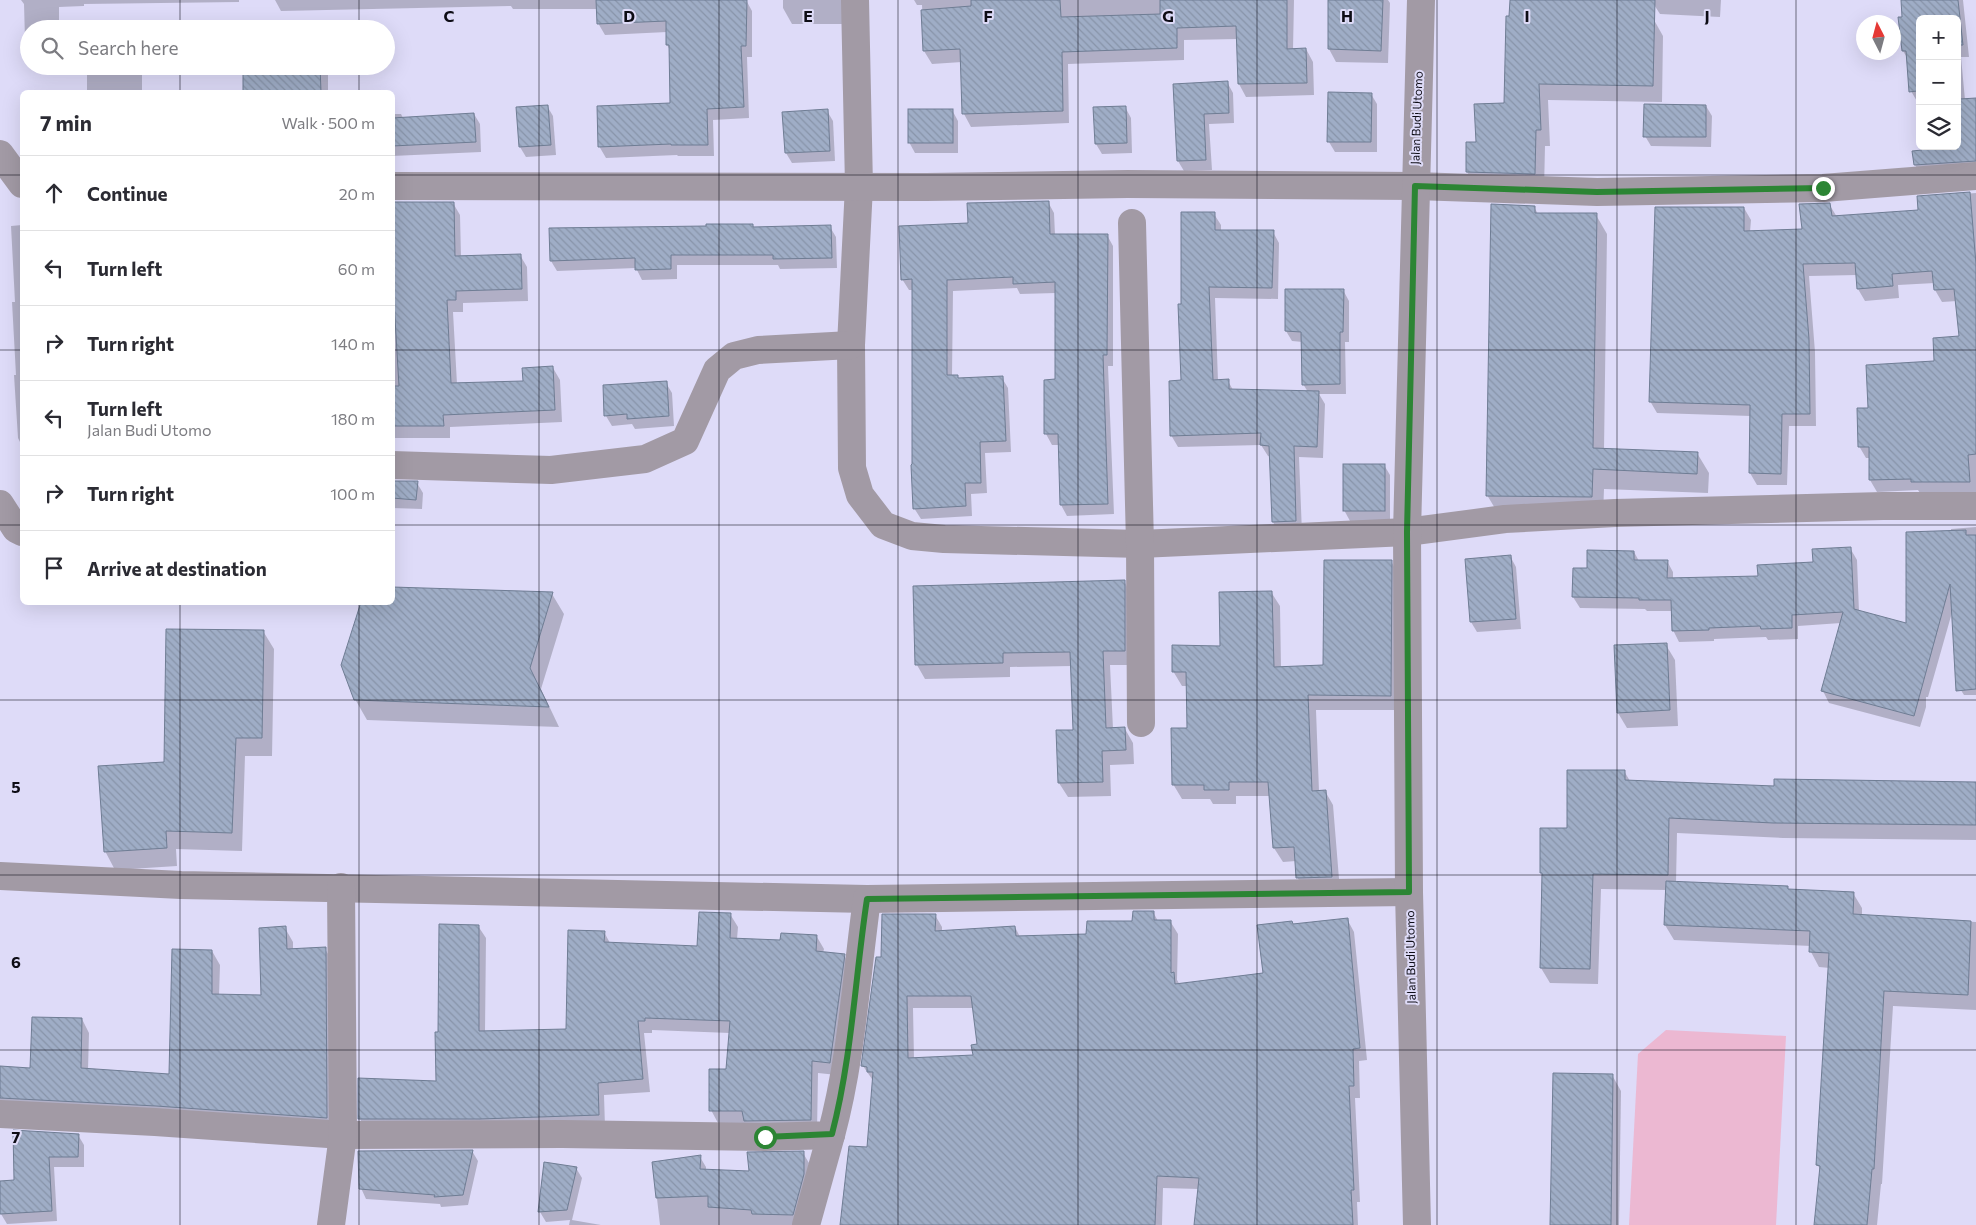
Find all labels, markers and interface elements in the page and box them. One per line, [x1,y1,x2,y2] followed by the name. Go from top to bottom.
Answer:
[444,6,455,25] text: C
[623,6,635,25] text: D
[803,6,813,25] text: E
[983,6,993,25] text: F
[1162,6,1174,25] text: G
[1341,6,1353,25] text: H
[1524,6,1530,25] text: I
[1704,6,1710,25] text: J
[1856,15,1901,60] north arrow
[1916,15,1961,150] map controls
[1916,15,1961,60] button: +
[20,20,395,75] search box
[38,34,66,62] icon: search
[78,36,178,59] text: Search here
[1916,60,1961,105] button: −
[1407,71,1426,165] street label: Jalan Budi Utomo
[1916,105,1961,150] button: layers
[40,110,92,135] text: 7 min
[281,113,375,132] text: Walk · 500 m
[1812,177,1835,200] route end
[40,179,68,207] icon: ahead
[87,182,167,205] text: Continue
[339,184,375,203] text: 20 m
[40,254,68,282] icon: left
[87,257,162,280] text: Turn left
[338,259,375,278] text: 60 m
[40,329,68,357] icon: right
[87,332,174,355] text: Turn right
[331,334,375,353] text: 140 m
[87,397,162,420] text: Turn left
[40,404,68,432] icon: left
[331,409,375,428] text: 180 m
[87,420,212,439] text: Jalan Budi Utomo
[40,479,68,507] icon: right
[87,482,174,505] text: Turn right
[330,484,375,503] text: 100 m
[40,554,68,582] icon: arrive
[87,557,267,580] text: Arrive at destination
[11,777,21,796] text: 5
[1402,910,1419,1004] street label: Jalan Budi Utomo
[11,952,21,971] text: 6
[754,1126,777,1149] route start
[12,1127,21,1146] text: 7

